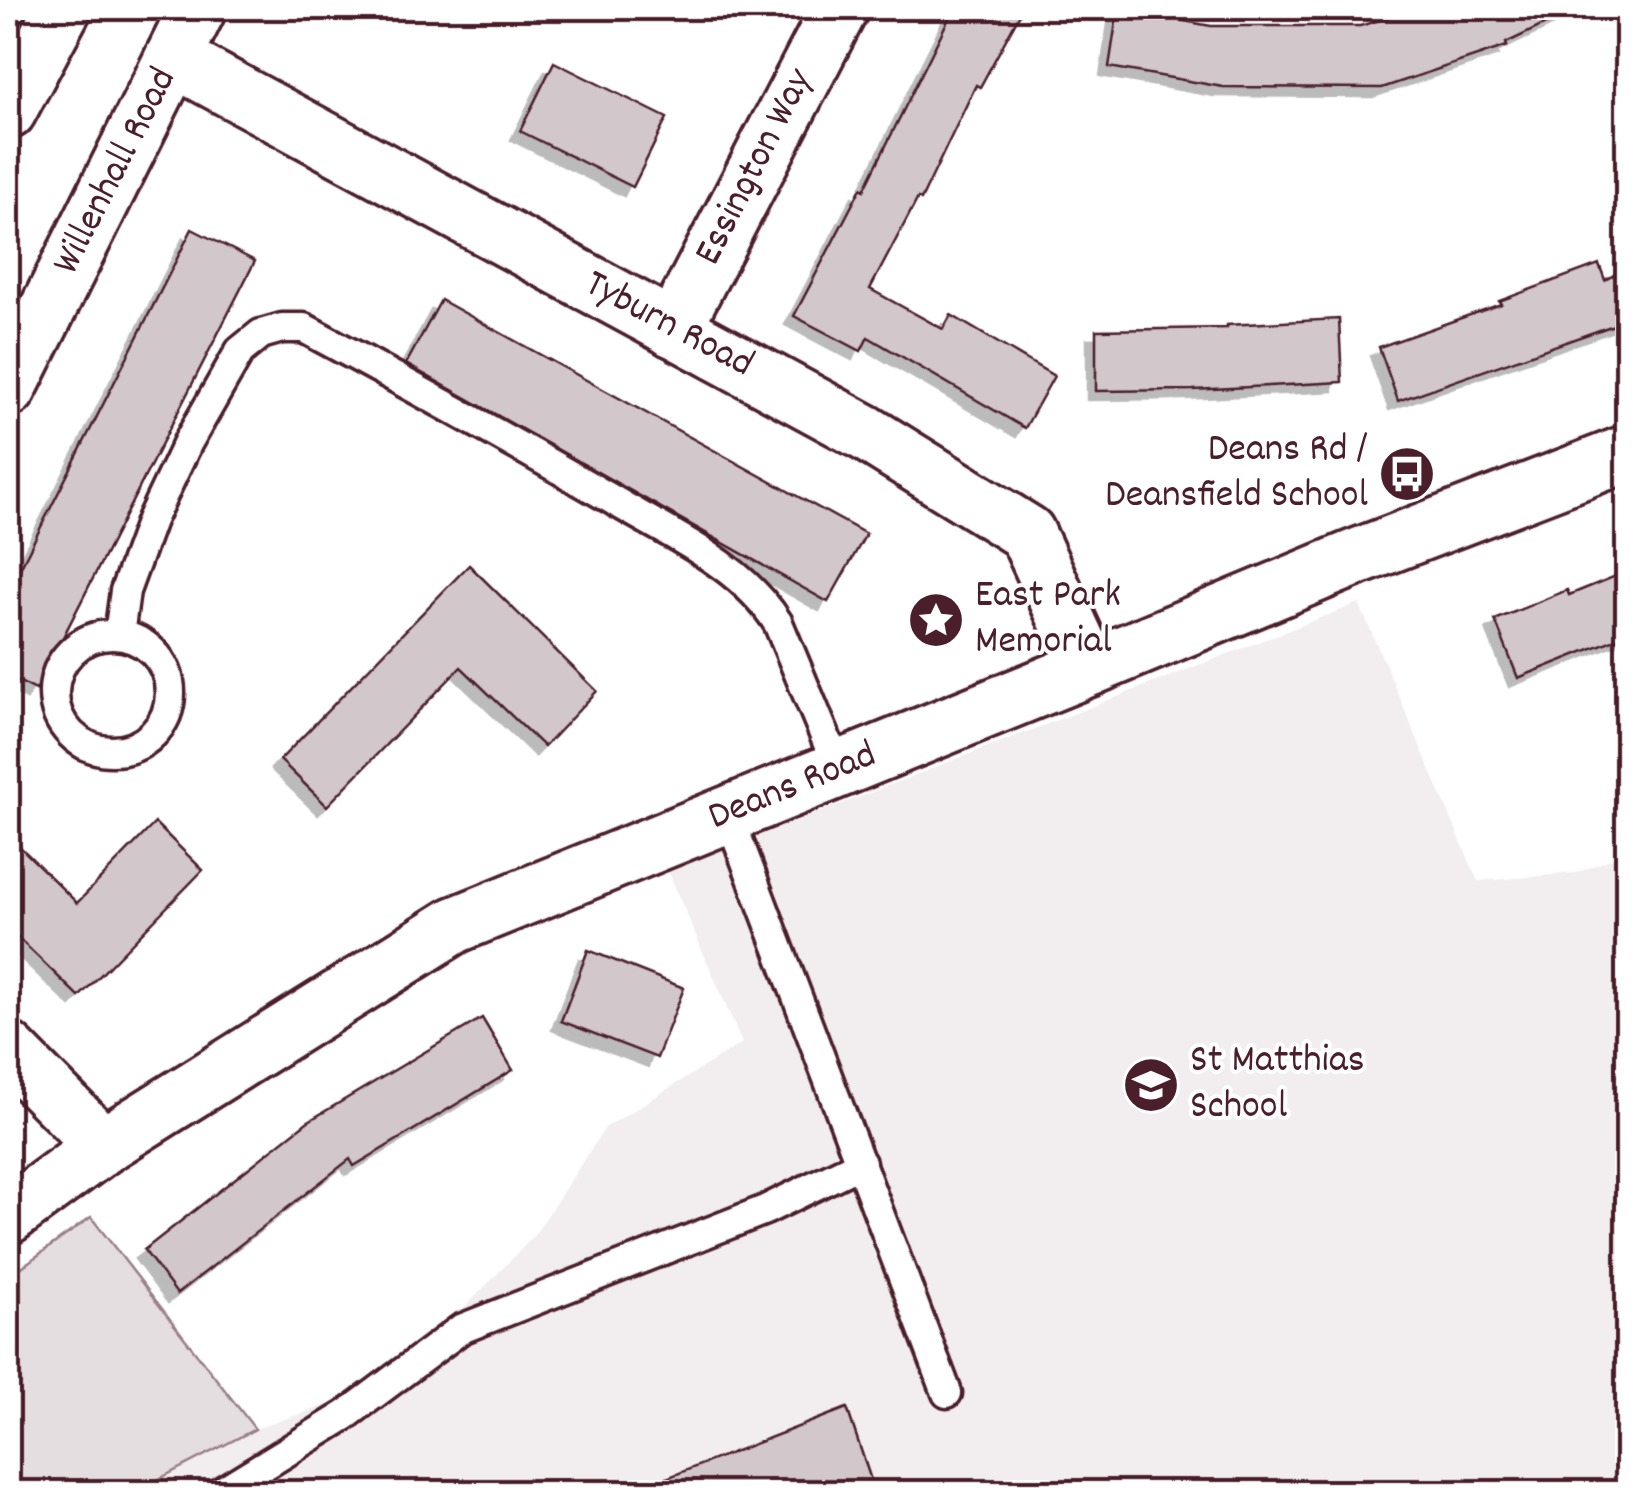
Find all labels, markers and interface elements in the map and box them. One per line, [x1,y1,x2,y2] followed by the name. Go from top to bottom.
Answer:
[40,59,194,285] street label: Willenhall Road
[682,59,830,276] street label: Essington Way
[573,258,763,394] street label: Tyburn Road
[1105,423,1368,526] place label: Deans Rd / Deansfield School
[1377,444,1437,504] bus stop icon: Deans Rd / Deansfield School
[975,569,1121,672] place label: East Park Memorial
[906,590,966,650] place icon: East Park Memorial
[701,729,885,847] street label: Deans Road
[1190,1034,1365,1137] place label: St Matthias School
[1121,1055,1181,1115] school or university icon: St Matthias School

